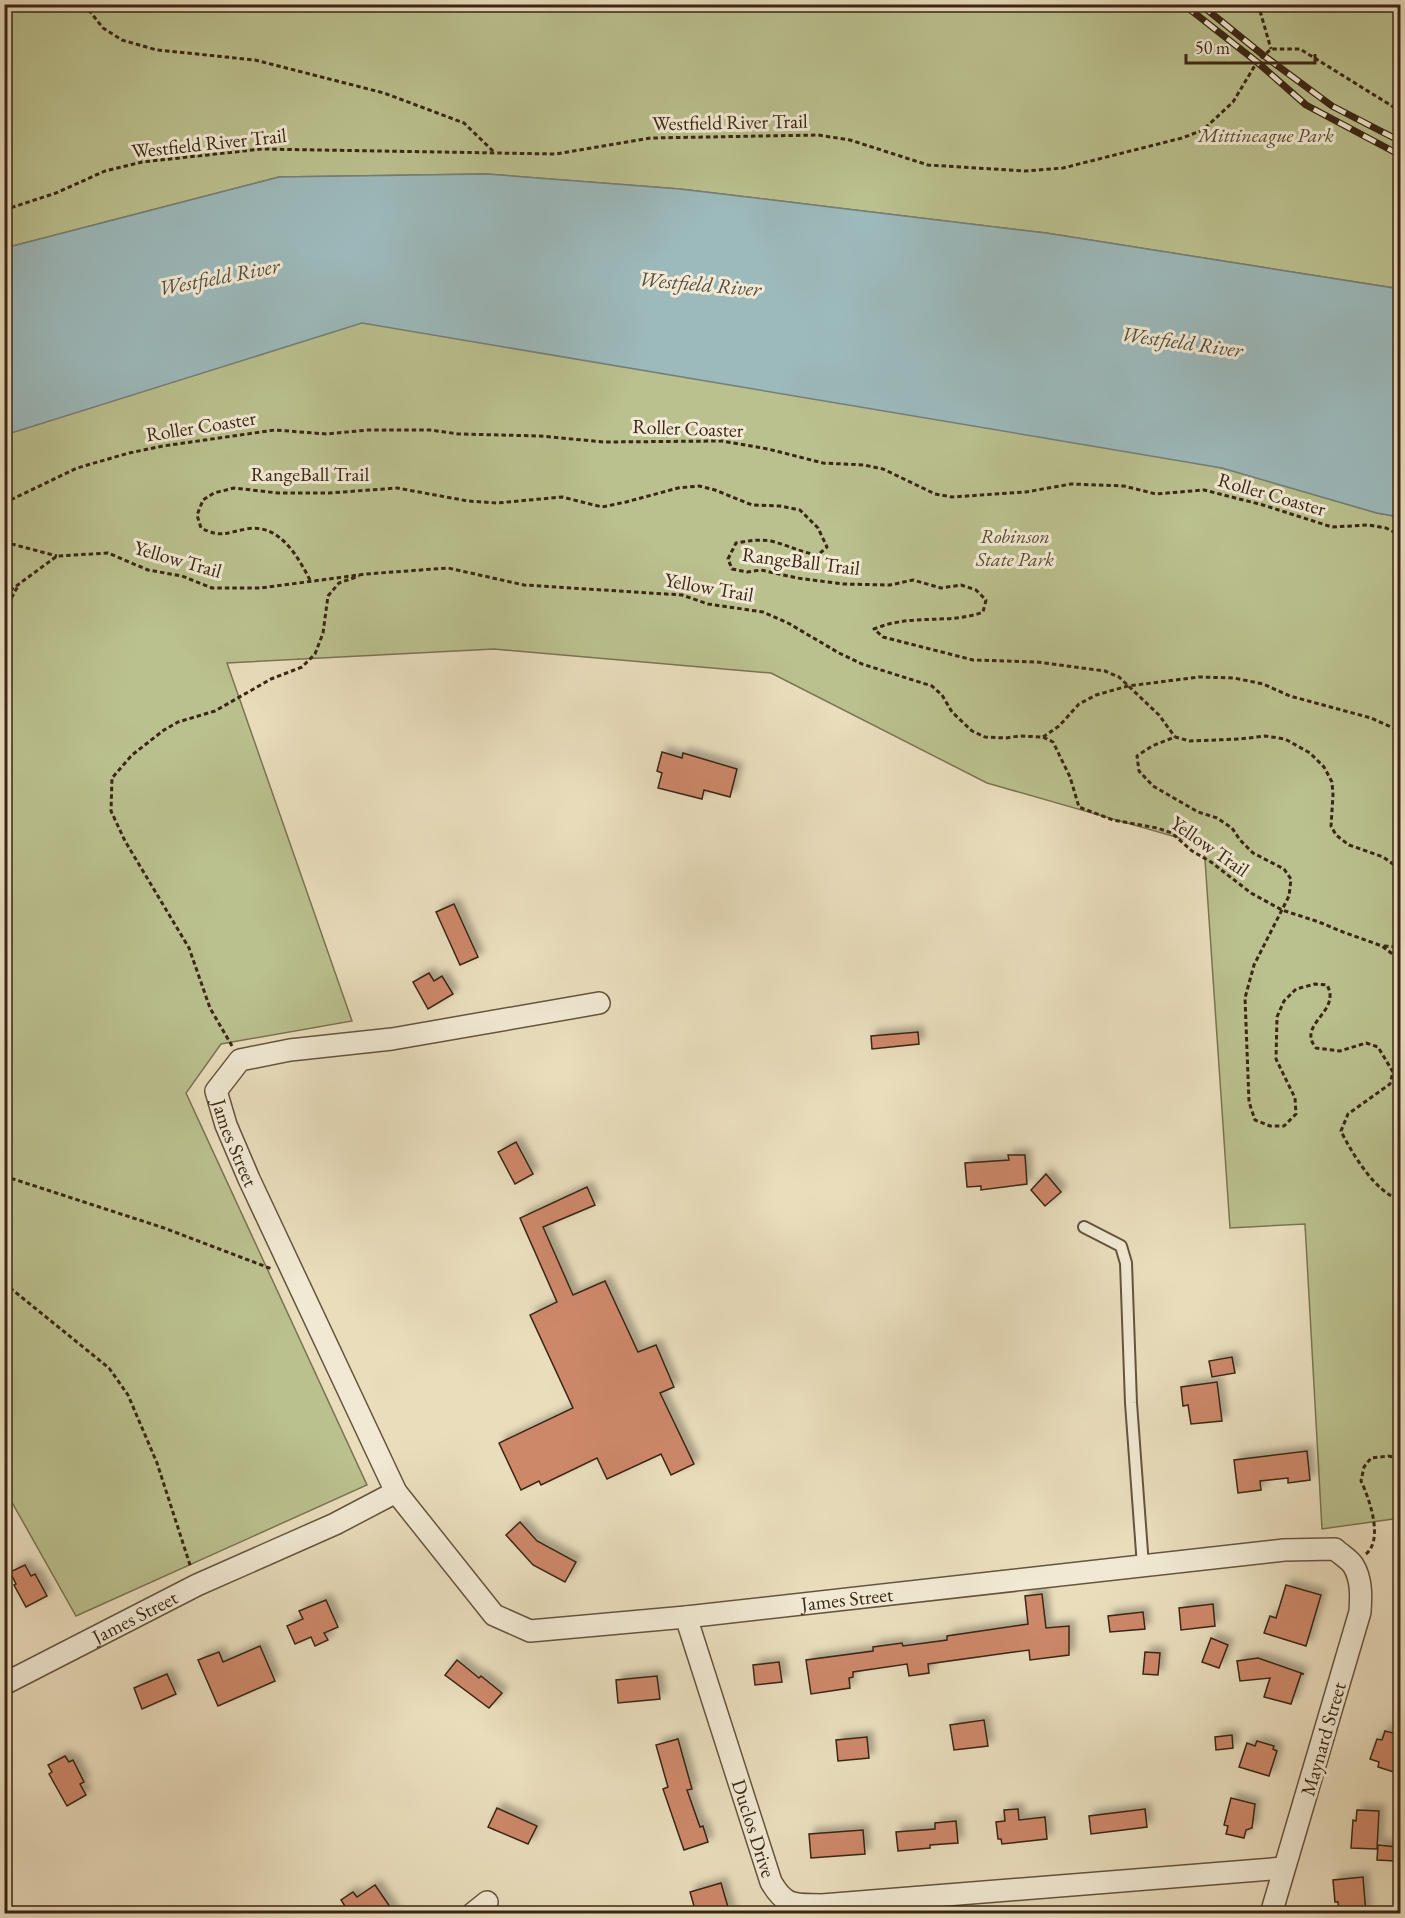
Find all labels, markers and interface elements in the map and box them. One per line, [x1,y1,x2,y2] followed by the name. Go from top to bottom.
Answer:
[1186,27,1315,65] scale bar
[1195,36,1230,59] text: 50 m
[652,108,808,136] street label: Westfield River Trail
[130,122,288,164] street label: Westfield River Trail
[1197,122,1334,148] park label: Mittineague Park
[156,251,283,301] water label: Westfield River
[638,265,763,302] water label: Westfield River
[1120,320,1246,364] water label: Westfield River
[144,404,258,448] street label: Roller Coaster
[632,413,744,443] street label: Roller Coaster
[251,461,369,487] street label: RangeBall Trail
[1215,466,1329,522] street label: Roller Coaster
[975,523,1054,572] park label: Robinson State Park
[131,534,225,584] street label: Yellow Trail
[741,541,862,581] street label: RangeBall Trail
[662,566,756,608] street label: Yellow Trail
[1166,810,1254,883] street label: Yellow Trail
[205,1094,264,1192] street label: James Street
[797,1581,895,1617] street label: James Street
[86,1584,183,1651] street label: James Street
[1294,1678,1352,1799] street label: Maynard Street
[726,1776,782,1881] street label: Duclos Drive

